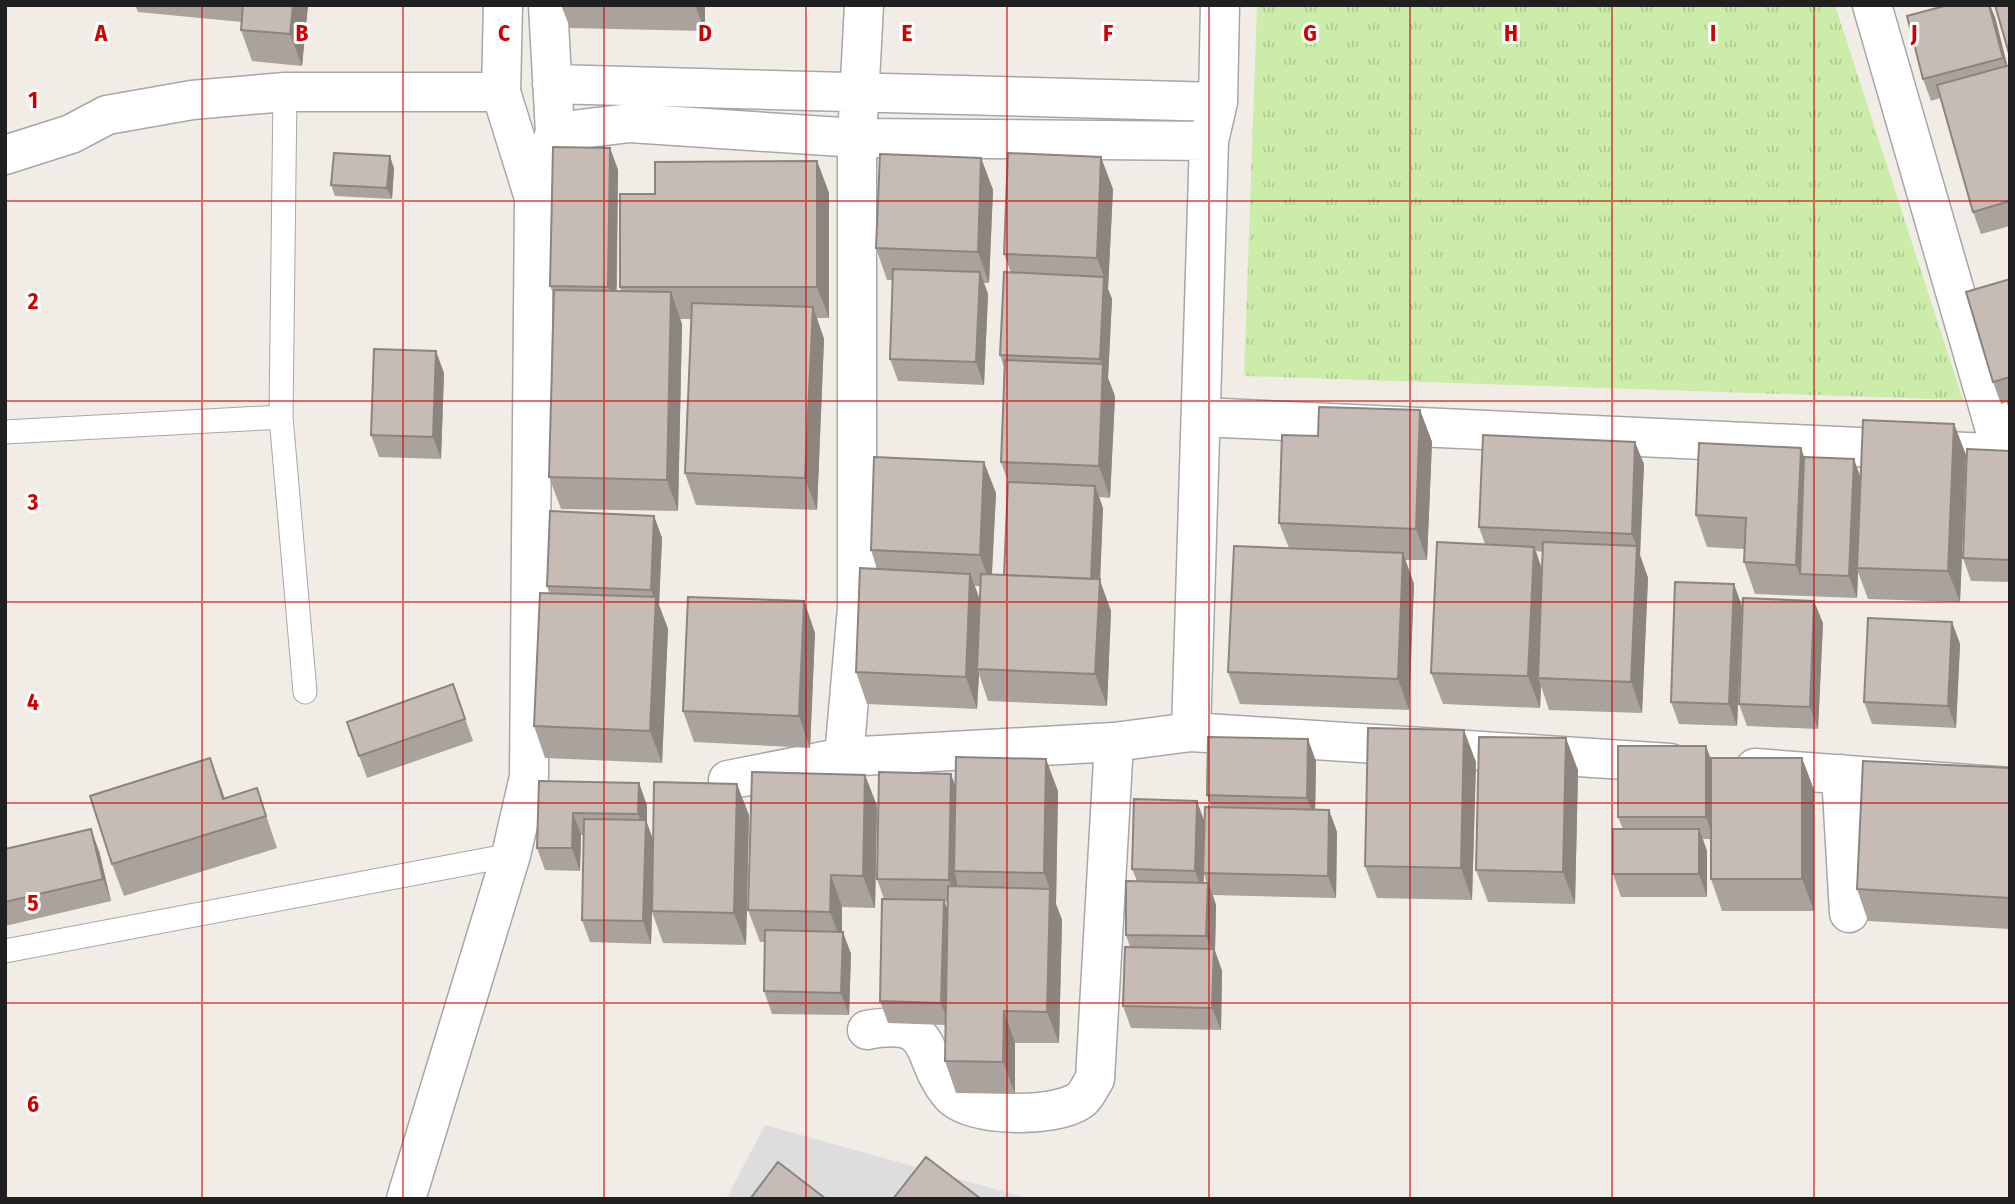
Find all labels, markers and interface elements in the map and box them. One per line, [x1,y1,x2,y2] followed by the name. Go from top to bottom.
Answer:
[94,19,108,47] text: A
[296,19,309,47] text: B
[498,19,510,47] text: C
[698,19,712,47] text: D
[902,19,913,47] text: E
[1103,19,1113,47] text: F
[1303,19,1317,47] text: G
[1504,19,1518,47] text: H
[1710,19,1716,47] text: I
[1910,19,1917,47] text: J
[28,86,38,114] text: 1
[27,287,39,315] text: 2
[27,488,39,516] text: 3
[27,688,39,716] text: 4
[27,889,39,917] text: 5
[27,1090,39,1118] text: 6

